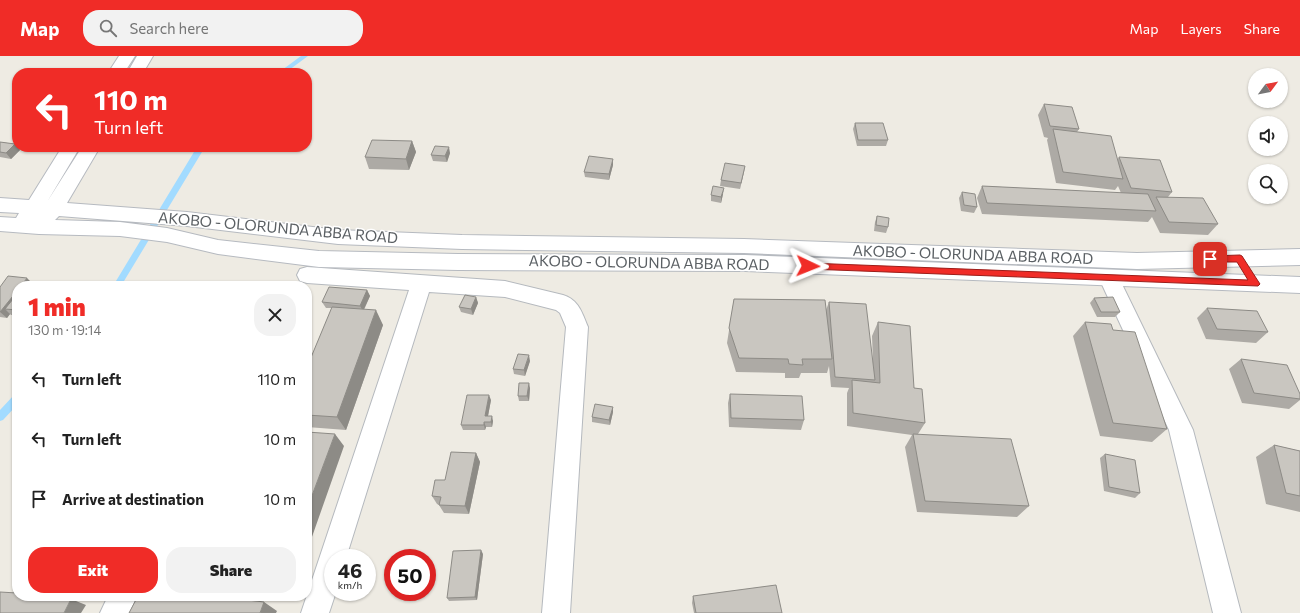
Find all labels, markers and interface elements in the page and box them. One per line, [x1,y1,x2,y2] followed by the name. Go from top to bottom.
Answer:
[83,10,363,46] search box
[20,17,59,40] text: Map
[97,17,119,39] icon: search
[129,19,209,37] text: Search here
[1130,20,1158,37] text: Map
[1180,20,1222,37] text: Layers
[1244,20,1280,37] text: Share
[1248,68,1288,108] north arrow
[1248,68,1288,204] map controls
[94,82,168,116] text: 110 m
[28,84,80,136] icon: left
[94,116,163,138] text: Turn left
[1248,116,1288,156] button: sound
[1248,164,1288,204] button: search
[157,208,399,246] street label: AKOBO - OLORUNDA ABBA ROAD
[852,241,1094,267] street label: AKOBO - OLORUNDA ABBA ROAD
[1193,242,1227,276] pin
[787,245,829,287] position arrow
[1199,248,1221,270] icon: arrive
[528,251,770,273] street label: AKOBO - OLORUNDA ABBA ROAD
[28,292,86,321] text: 1 min
[254,294,296,336] button: close
[28,322,101,338] text: 130 m · 19:14
[28,368,50,390] icon: left
[62,370,121,388] text: Turn left
[257,370,296,388] text: 110 m
[28,428,50,450] icon: left
[62,430,121,448] text: Turn left
[264,430,296,448] text: 10 m
[28,488,50,510] icon: arrive
[62,490,204,508] text: Arrive at destination
[264,490,296,508] text: 10 m
[28,547,158,593] button: Exit
[166,547,296,593] button: Share
[384,549,436,601] speed limit sign: 50
[338,558,362,582] text: 46
[338,579,362,591] text: km/h

